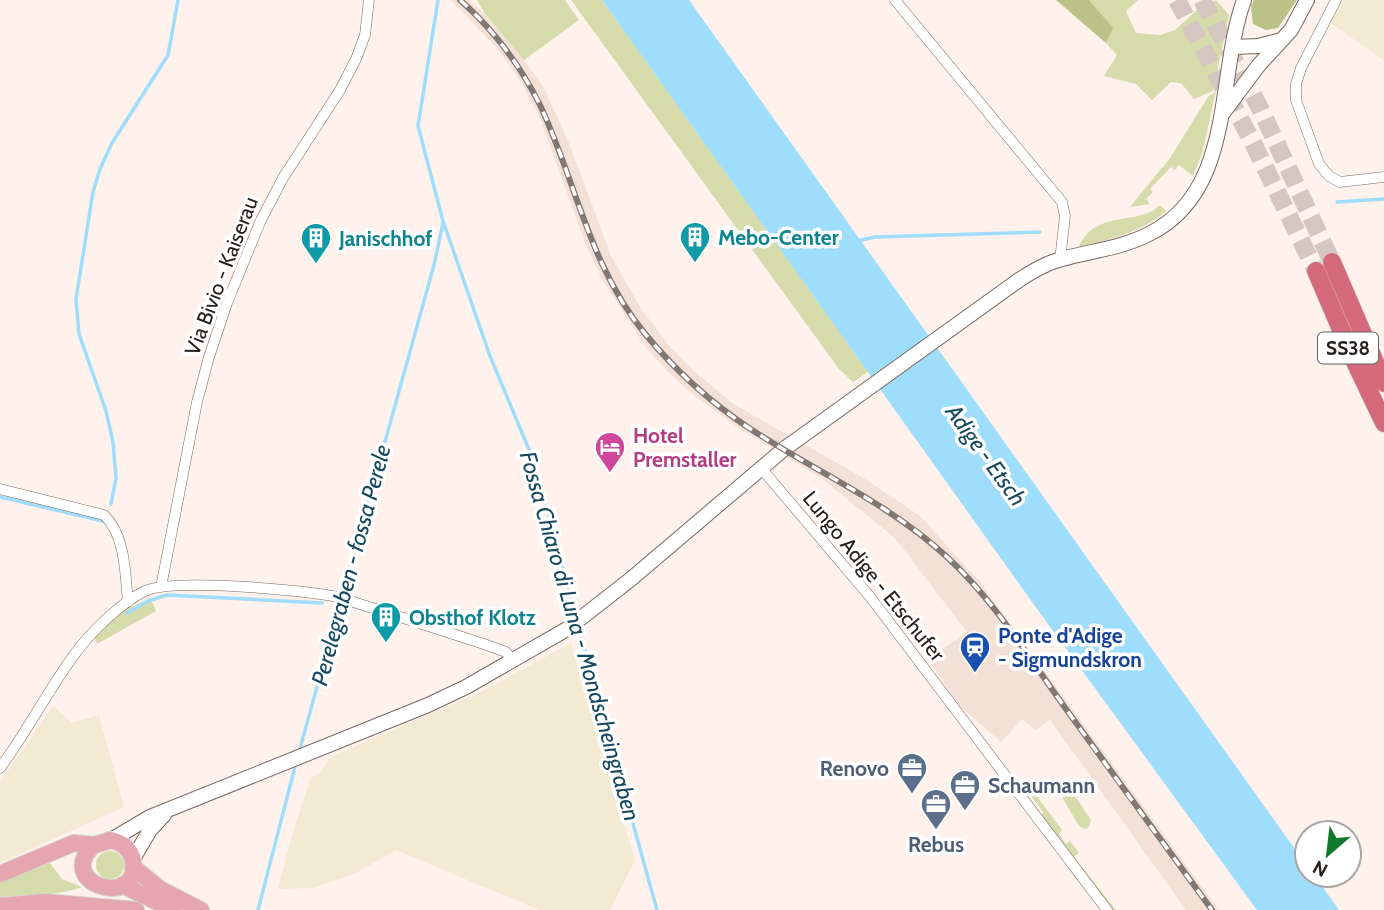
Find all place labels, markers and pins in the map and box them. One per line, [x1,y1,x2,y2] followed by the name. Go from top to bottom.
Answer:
[678,220,712,264] building icon: Mebo-Center
[299,221,333,265] building icon: Janischhof
[718,225,839,250] place label: Mebo-Center
[338,226,432,251] place label: Janischhof
[633,423,736,472] place label: Hotel Premstaller
[593,430,627,474] hotel icon: Hotel Premstaller
[369,600,403,644] building icon: Obsthof Klotz
[409,605,536,630] place label: Obsthof Klotz
[998,623,1142,672] place label: Ponte d'Adige - Sigmundskron
[958,630,992,674] station icon: Ponte d'Adige - Sigmundskron
[895,751,929,795] office icon: Renovo
[820,756,889,781] place label: Renovo
[948,768,982,812] office icon: Schaumann
[988,773,1095,798] place label: Schaumann
[919,787,953,831] office icon: Rebus
[908,832,964,857] place label: Rebus

